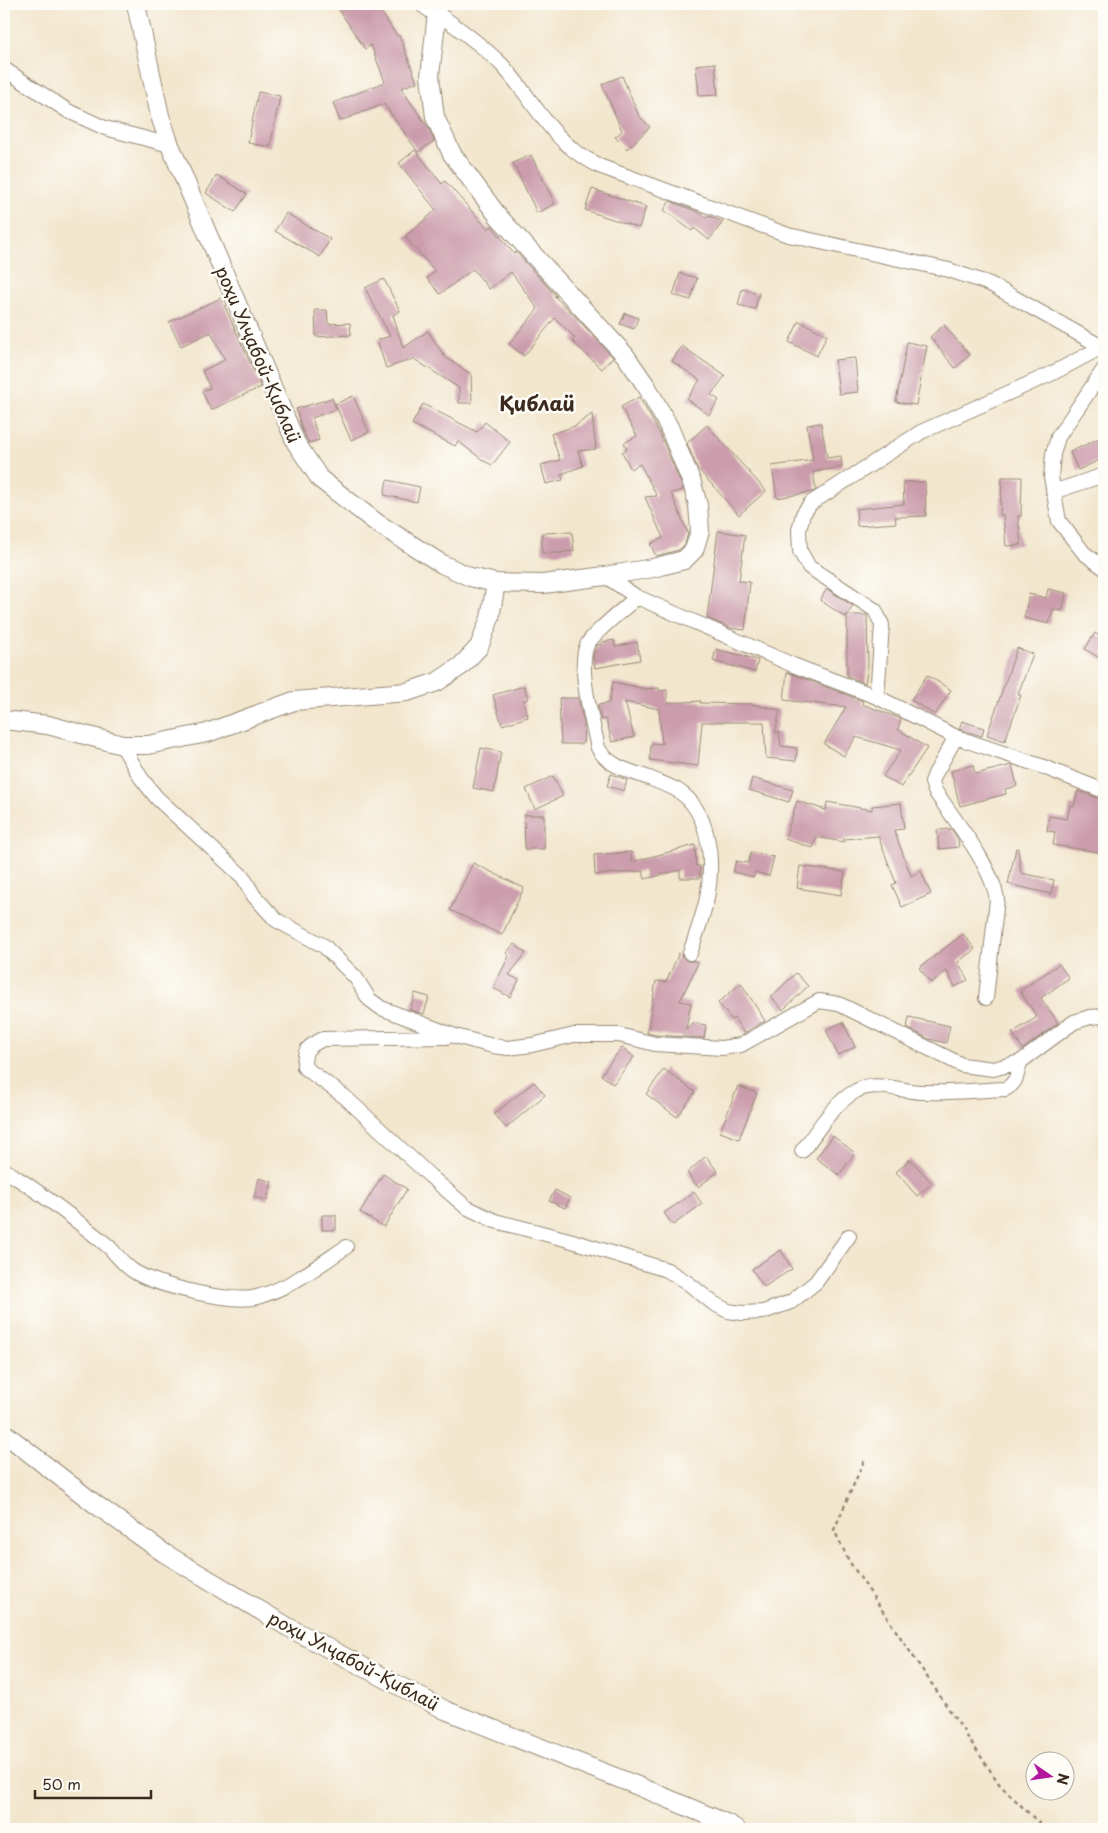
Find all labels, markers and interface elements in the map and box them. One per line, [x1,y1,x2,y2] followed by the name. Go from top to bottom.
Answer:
[209,261,309,447] street label: роҳи Улҷабой-Қиблаӣ
[499,388,575,418] district label: Қиблаӣ
[264,1603,444,1717] street label: роҳи Улҷабой-Қиблаӣ
[1026,1750,1076,1800] north arrow
[35,1768,151,1800] scale bar
[1052,1771,1075,1787] text: N
[42,1772,81,1795] text: 50 m

